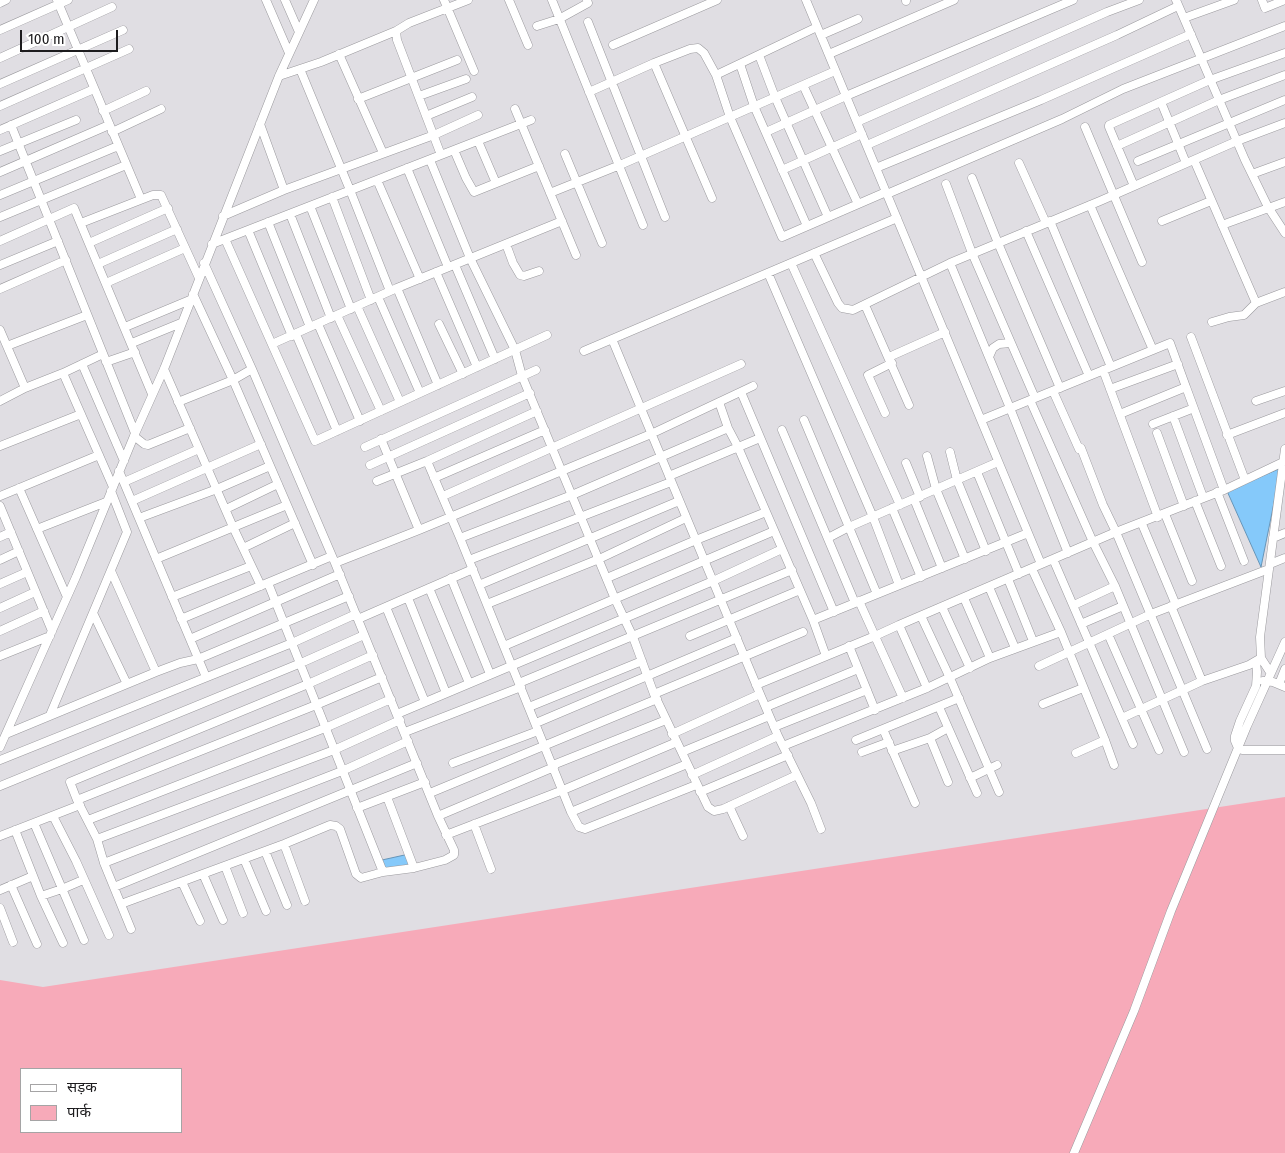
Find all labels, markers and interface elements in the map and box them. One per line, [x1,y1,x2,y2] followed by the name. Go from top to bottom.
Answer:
[22,20,120,52] scale bar
[28,30,65,48] text: 100 m
[20,1068,182,1133] legend
[67,1078,97,1096] text: सड़क
[67,1103,91,1121] text: पार्क

